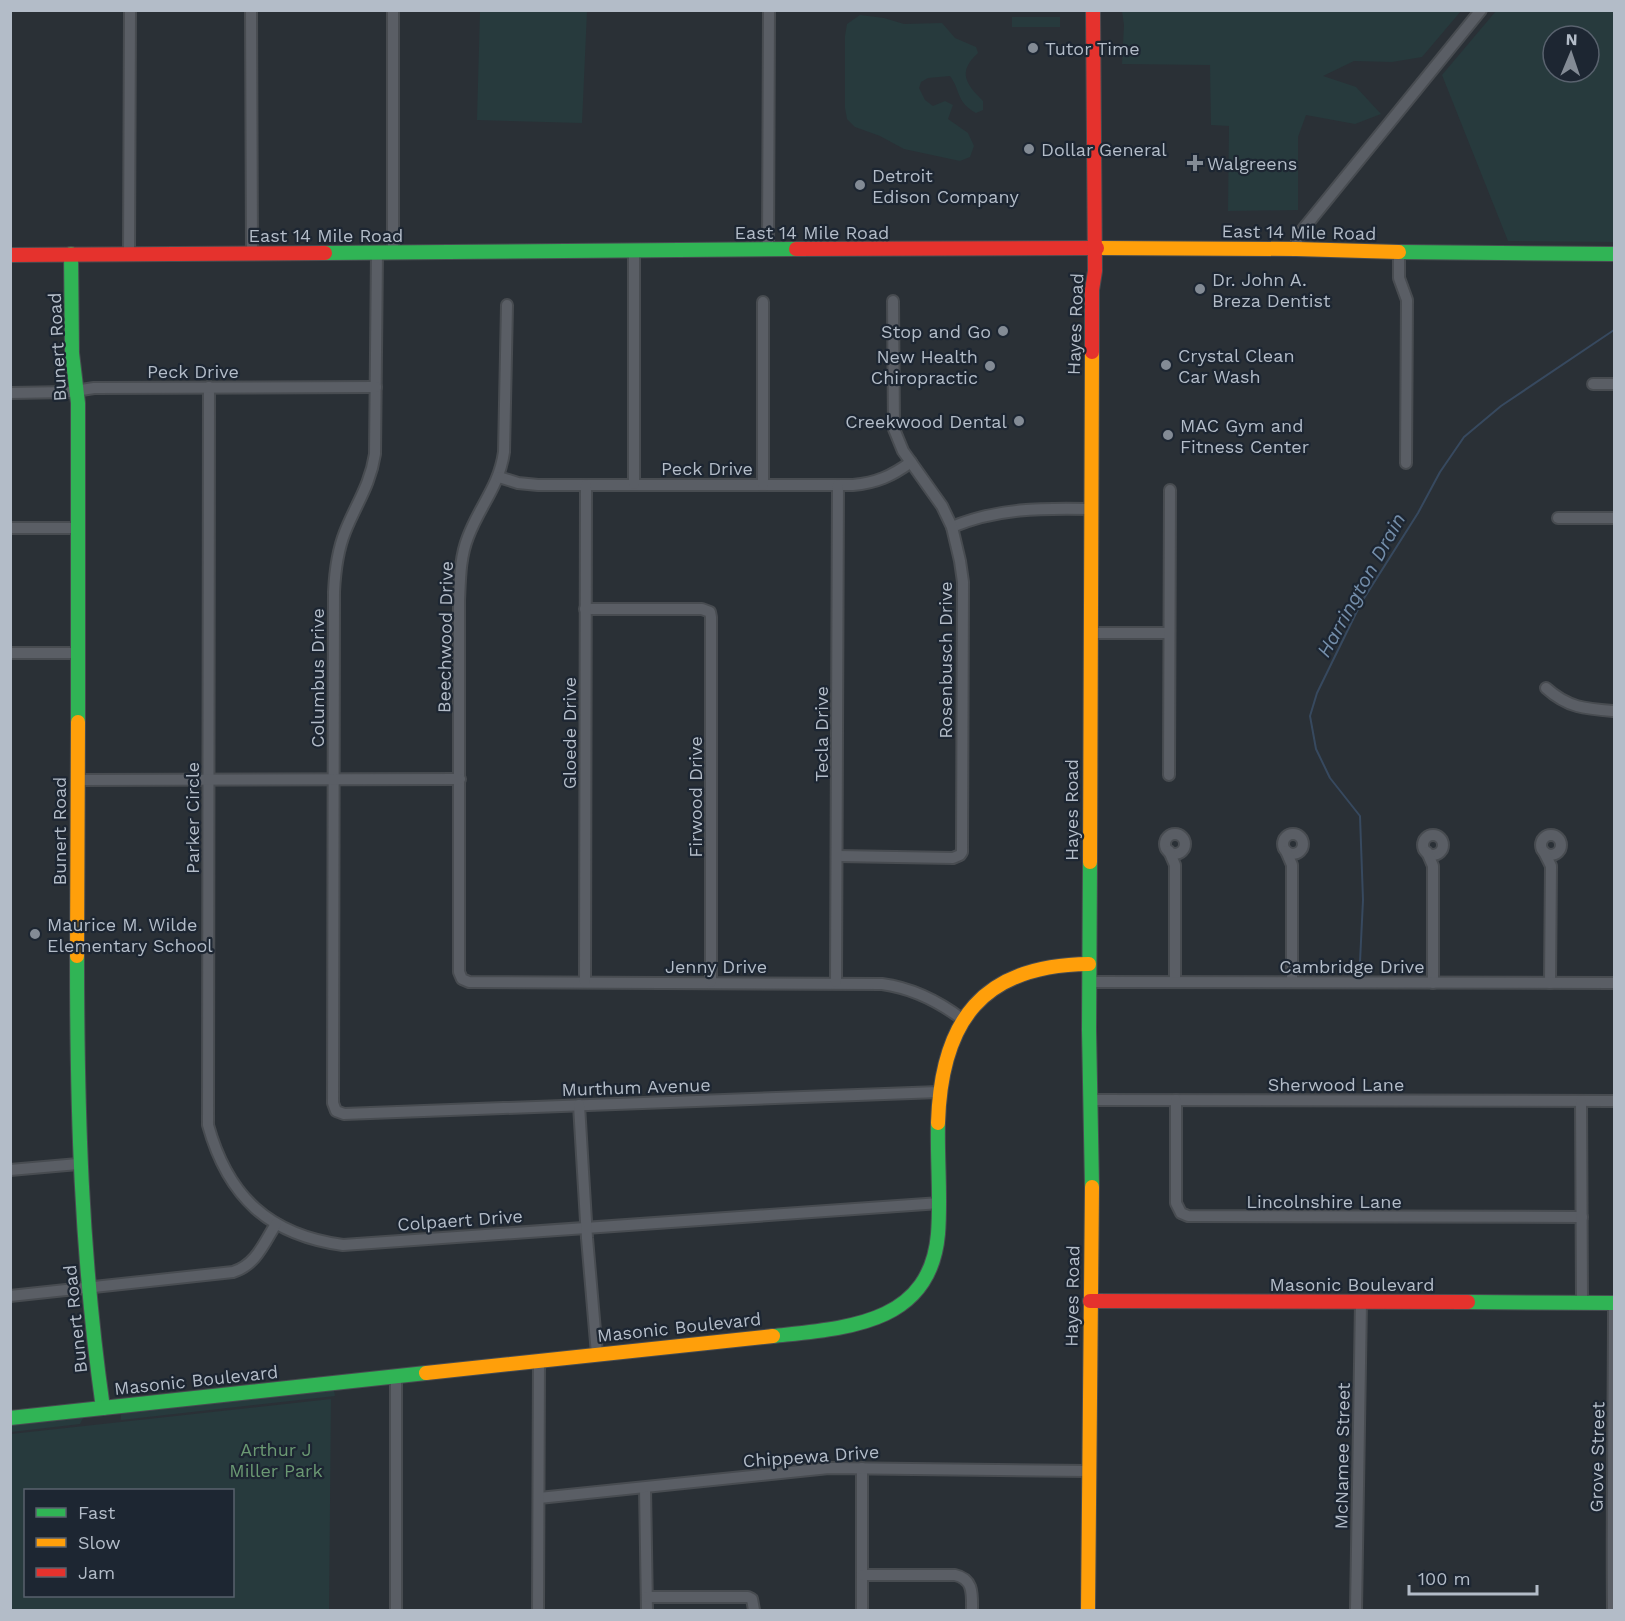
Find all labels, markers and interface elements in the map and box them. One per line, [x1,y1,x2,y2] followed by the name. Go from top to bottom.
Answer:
[1541,24,1601,84] north arrow
[1565,30,1578,49] text: N
[1045,38,1140,59] place label: Tutor Time
[1026,41,1040,55] marker: Tutor Time
[1041,139,1167,160] place label: Dollar General
[1022,142,1036,156] marker: Dollar General
[1207,153,1297,174] place label: Walgreens
[1188,156,1202,170] marker: Walgreens
[872,165,1019,207] place label: Detroit Edison Company
[853,178,867,192] marker: Detroit Edison Company
[1221,220,1377,244] street label: East 14 Mile Road
[735,222,889,243] street label: East 14 Mile Road
[249,225,403,246] street label: East 14 Mile Road
[1212,269,1331,311] place label: Dr. John A. Breza Dentist
[1063,273,1087,375] street label: Hayes Road
[1193,282,1207,296] marker: Dr. John A. Breza Dentist
[44,292,70,402] street label: Bunert Road
[881,321,991,342] place label: Stop and Go
[996,324,1010,338] marker: Stop and Go
[1178,345,1295,387] place label: Crystal Clean Car Wash
[871,346,978,388] place label: New Health Chiropractic
[1159,358,1173,372] marker: Crystal Clean Car Wash
[983,359,997,373] marker: New Health Chiropractic
[147,361,239,382] street label: Peck Drive
[845,411,1007,432] place label: Creekwood Dental
[1012,414,1026,428] marker: Creekwood Dental
[1180,415,1309,457] place label: MAC Gym and Fitness Center
[1161,428,1175,442] marker: MAC Gym and Fitness Center
[661,458,753,479] street label: Peck Drive
[1311,509,1411,661] water label: Harrington Drain
[433,561,457,713] street label: Beechwood Drive
[935,581,956,739] street label: Rosenbusch Drive
[307,608,328,748] street label: Columbus Drive
[559,677,580,789] street label: Gloede Drive
[811,686,832,782] street label: Tecla Drive
[685,736,706,858] street label: Firwood Drive
[1061,759,1082,861] street label: Hayes Road
[182,762,203,874] street label: Parker Circle
[49,777,70,885] street label: Bunert Road
[47,914,213,956] place label: Maurice M. Wilde Elementary School
[28,927,42,941] marker: Maurice M. Wilde Elementary School
[665,956,767,977] street label: Jenny Drive
[1279,956,1425,977] street label: Cambridge Drive
[561,1074,711,1100] street label: Murthum Avenue
[1268,1074,1404,1095] street label: Sherwood Lane
[1246,1191,1402,1212] street label: Lincolnshire Lane
[397,1205,523,1235] street label: Colpaert Drive
[1061,1245,1083,1347] street label: Hayes Road
[59,1264,91,1374] street label: Bunert Road
[1270,1274,1434,1295] street label: Masonic Boulevard
[596,1308,762,1346] street label: Masonic Boulevard
[113,1361,279,1399] street label: Masonic Boulevard
[1330,1382,1354,1530] street label: McNamee Street
[1586,1401,1608,1513] street label: Grove Street
[229,1439,323,1481] park label: Arthur J Miller Park
[742,1441,880,1471] street label: Chippewa Drive
[24,1489,234,1597] legend
[78,1502,116,1523] text: Fast
[78,1532,121,1553] text: Slow
[1409,1558,1536,1596] scale bar
[78,1562,115,1583] text: Jam
[1418,1568,1471,1589] text: 100 m

